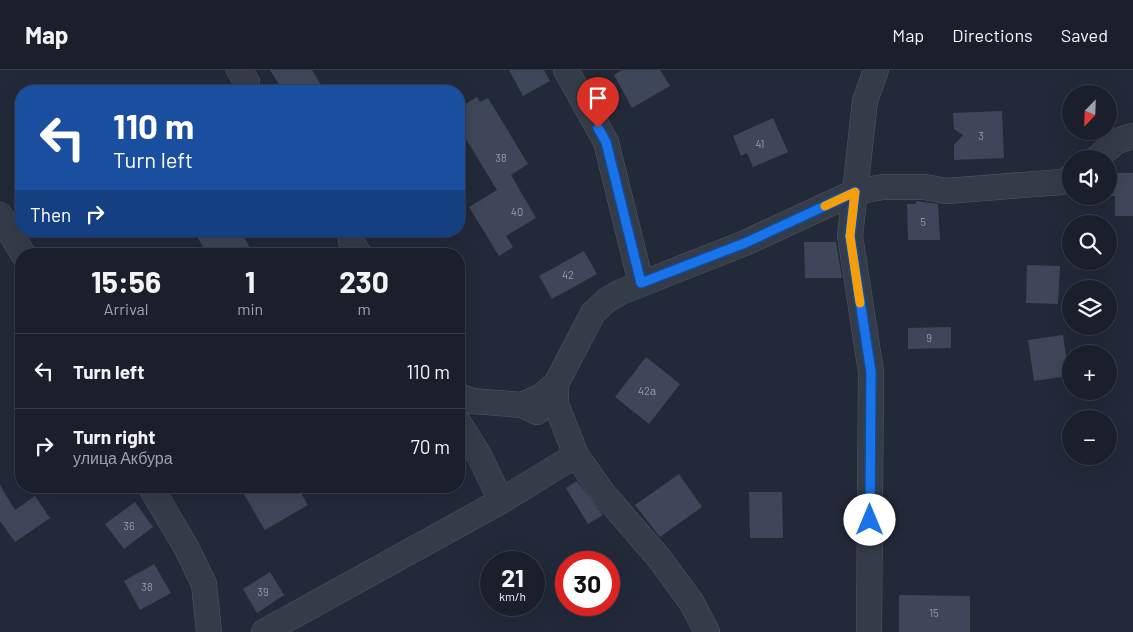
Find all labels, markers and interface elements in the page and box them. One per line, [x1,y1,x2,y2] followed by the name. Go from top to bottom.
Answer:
[25,20,68,49] text: Map
[892,24,924,46] text: Map
[952,24,1033,46] text: Directions
[1061,24,1108,46] text: Saved
[577,77,619,128] pin
[584,84,612,112] icon: arrive
[1062,85,1118,140] north arrow
[1062,85,1117,465] map controls
[113,104,194,146] text: 110 m
[30,105,95,170] icon: left
[978,129,984,142] house number: 3
[756,137,764,150] house number: 41
[113,146,193,172] text: Turn left
[1062,150,1117,205] button: sound
[495,151,507,164] house number: 38
[81,200,109,228] icon: right
[30,203,71,226] text: Then
[511,205,523,218] house number: 40
[920,215,926,228] house number: 5
[1062,215,1117,270] button: search
[91,263,161,299] text: 15:56
[245,263,255,299] text: 1
[339,263,389,299] text: 230
[562,268,574,281] house number: 42
[1062,280,1117,335] button: layers
[104,299,148,318] text: Arrival
[237,299,263,318] text: min
[357,299,371,318] text: m
[926,331,932,344] house number: 9
[1062,345,1117,400] button: +
[30,357,58,385] icon: left
[73,360,144,383] text: Turn left
[406,360,450,383] text: 110 m
[638,384,657,397] house number: 42а
[1062,410,1117,465] button: −
[73,425,155,448] text: Turn right
[30,432,58,460] icon: right
[411,435,450,458] text: 70 m
[73,448,173,467] text: улица Акбура
[843,493,895,545] position arrow
[123,519,135,532] house number: 36
[555,551,620,616] speed limit sign: 30
[501,562,524,592] text: 21
[141,580,153,593] house number: 38
[257,585,269,598] house number: 39
[499,589,526,603] text: km/h
[929,606,939,619] house number: 15

